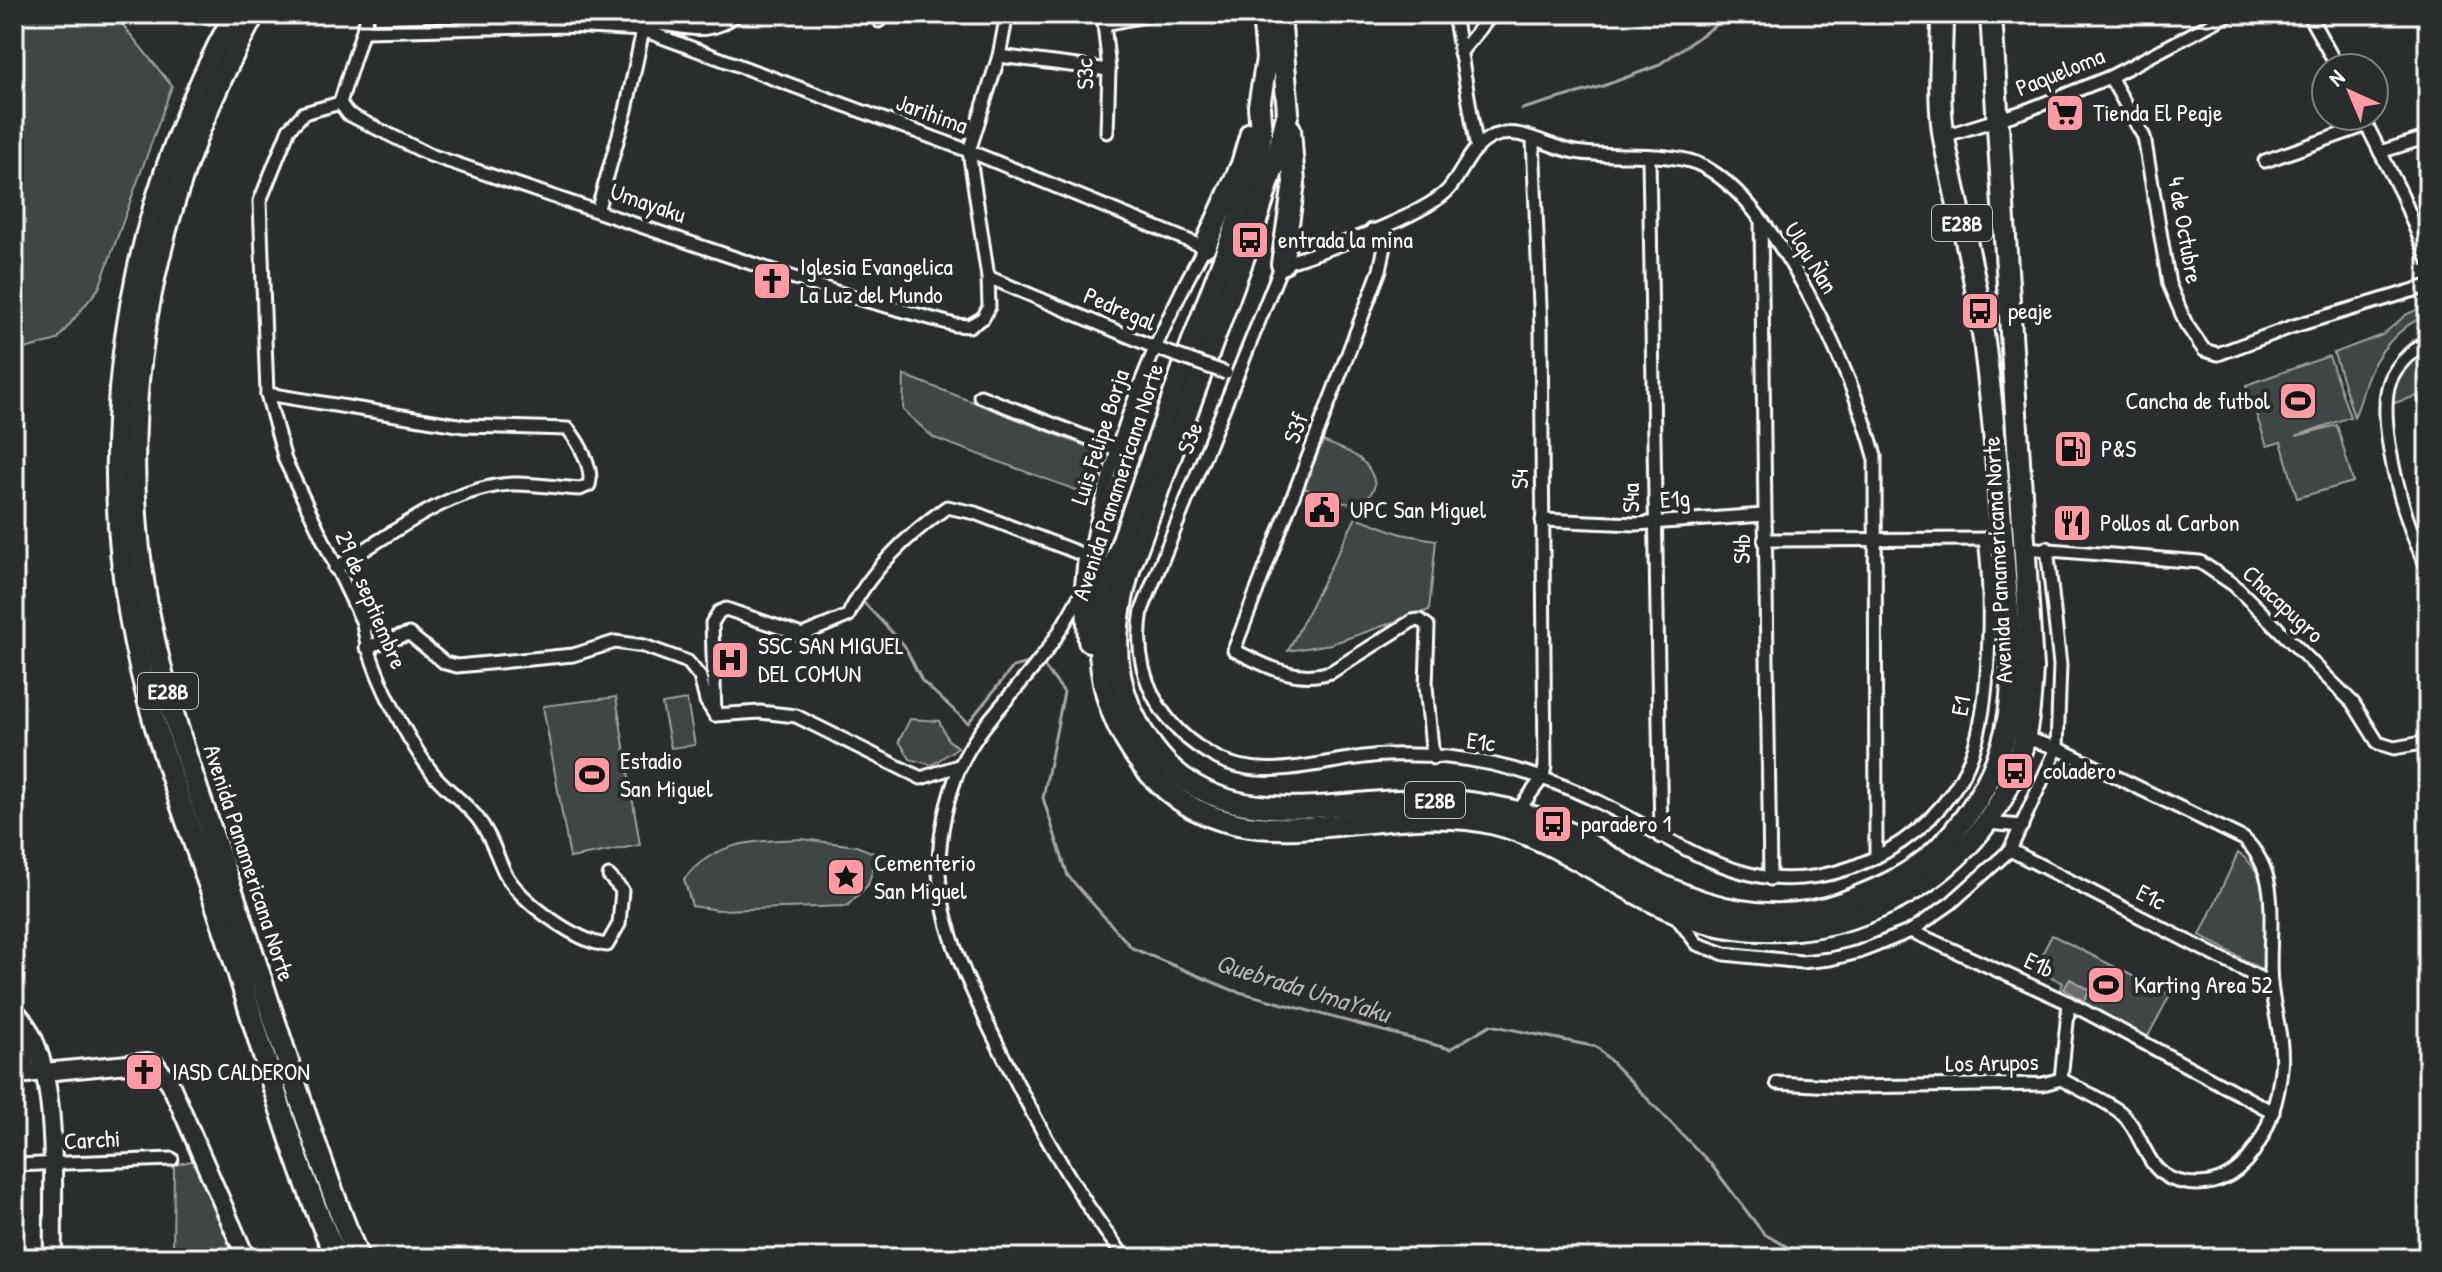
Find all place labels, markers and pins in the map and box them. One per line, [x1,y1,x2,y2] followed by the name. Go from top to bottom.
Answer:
[2044,92,2086,134] supermarket icon: Tienda El Peaje
[2093,96,2223,128] place label: Tienda El Peaje
[1229,219,1271,261] bus stop icon: entrada la mina
[1278,223,1413,255] place label: entrada la mina
[800,250,953,310] place label: Iglesia Evangelica La Luz del Mundo
[751,260,793,302] church icon: Iglesia Evangelica La Luz del Mundo
[1959,290,2001,332] bus stop icon: peaje
[2008,294,2053,326] place label: peaje
[2277,380,2319,422] sports icon: Cancha de futbol
[2125,384,2271,416] place label: Cancha de futbol
[2052,428,2094,470] fuel station icon: P&S
[2101,432,2136,464] place label: P&S
[1301,489,1343,531] public building icon: UPC San Miguel
[1350,493,1487,525] place label: UPC San Miguel
[2051,502,2093,544] restaurant icon: Pollos al Carbon
[2100,506,2240,538] place label: Pollos al Carbon
[758,629,904,689] place label: SSC SAN MIGUEL DEL COMUN
[709,639,751,681] hospital icon: SSC SAN MIGUEL DEL COMUN
[620,744,713,804] place label: Estadio San Miguel
[1994,750,2036,792] bus stop icon: coladero
[571,754,613,796] sports icon: Estadio San Miguel
[2043,754,2116,786] place label: coladero
[1532,803,1574,845] bus stop icon: paradero 1
[1581,807,1671,839] place label: paradero 1
[874,846,976,906] place label: Cementerio San Miguel
[825,856,867,898] place icon: Cementerio San Miguel
[2085,964,2127,1006] sports icon: Karting Area 52
[2134,968,2273,1000] place label: Karting Area 52
[123,1051,165,1093] church icon: IASD CALDERON
[172,1055,310,1087] place label: IASD CALDERON

